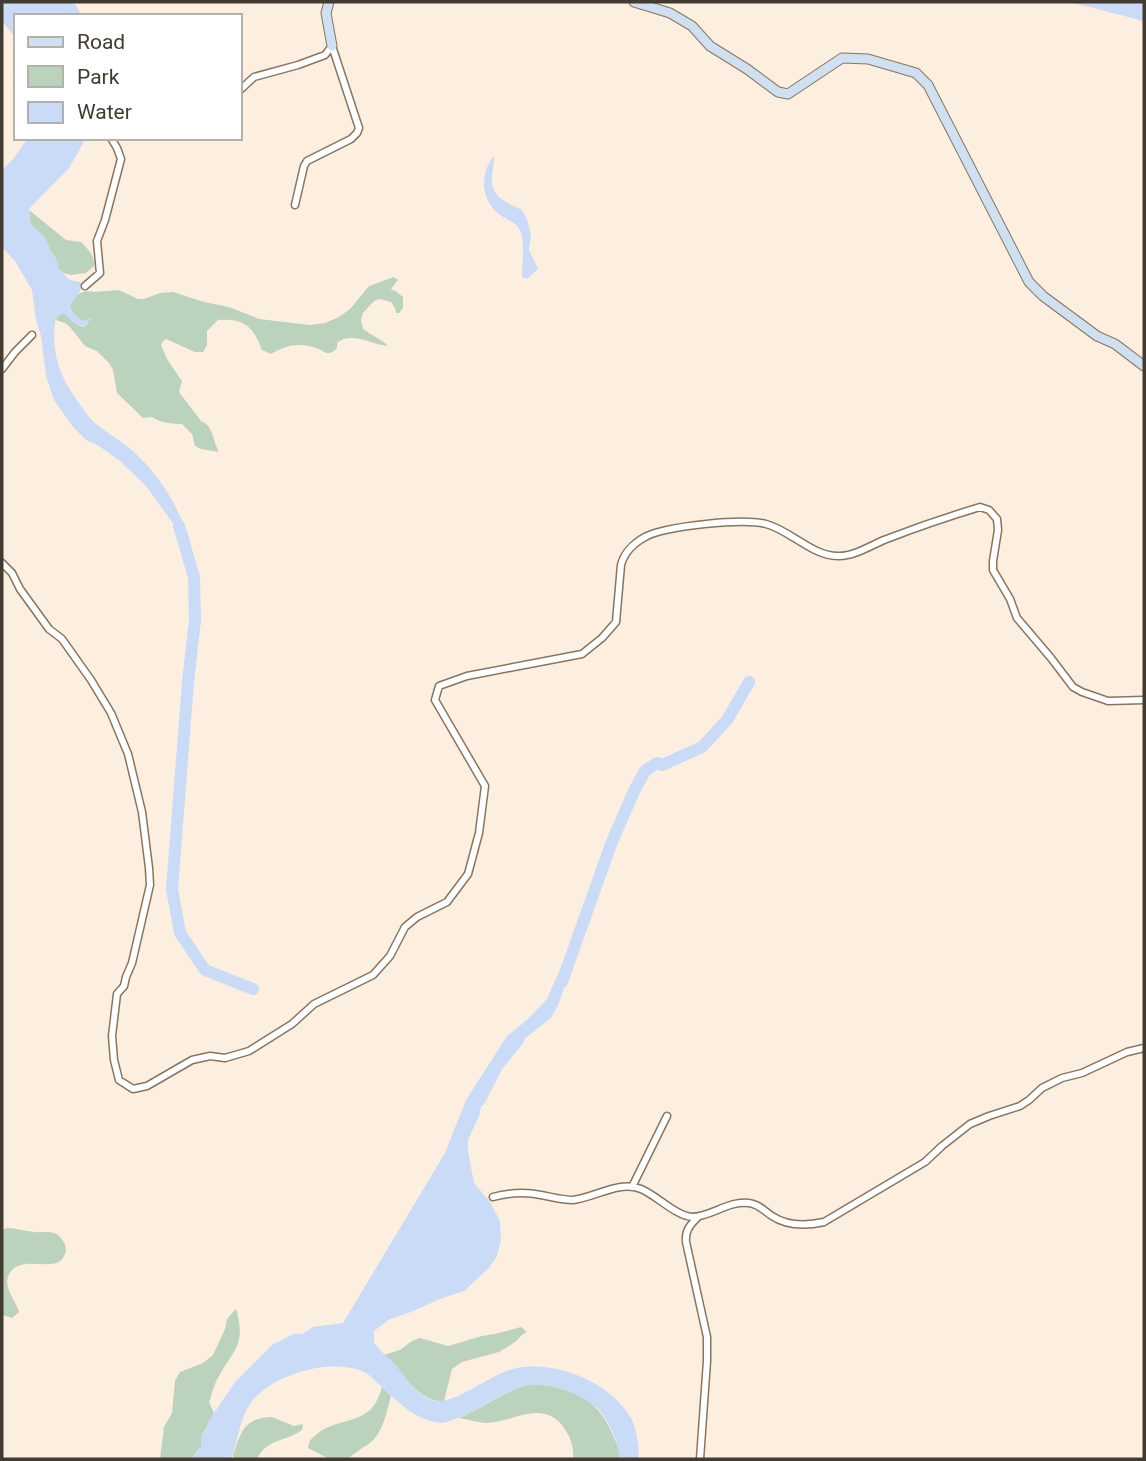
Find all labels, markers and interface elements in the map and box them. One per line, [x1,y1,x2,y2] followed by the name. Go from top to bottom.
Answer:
[14,14,242,140] legend
[77,30,125,54] text: Road
[77,65,120,89] text: Park
[77,100,132,124] text: Water

